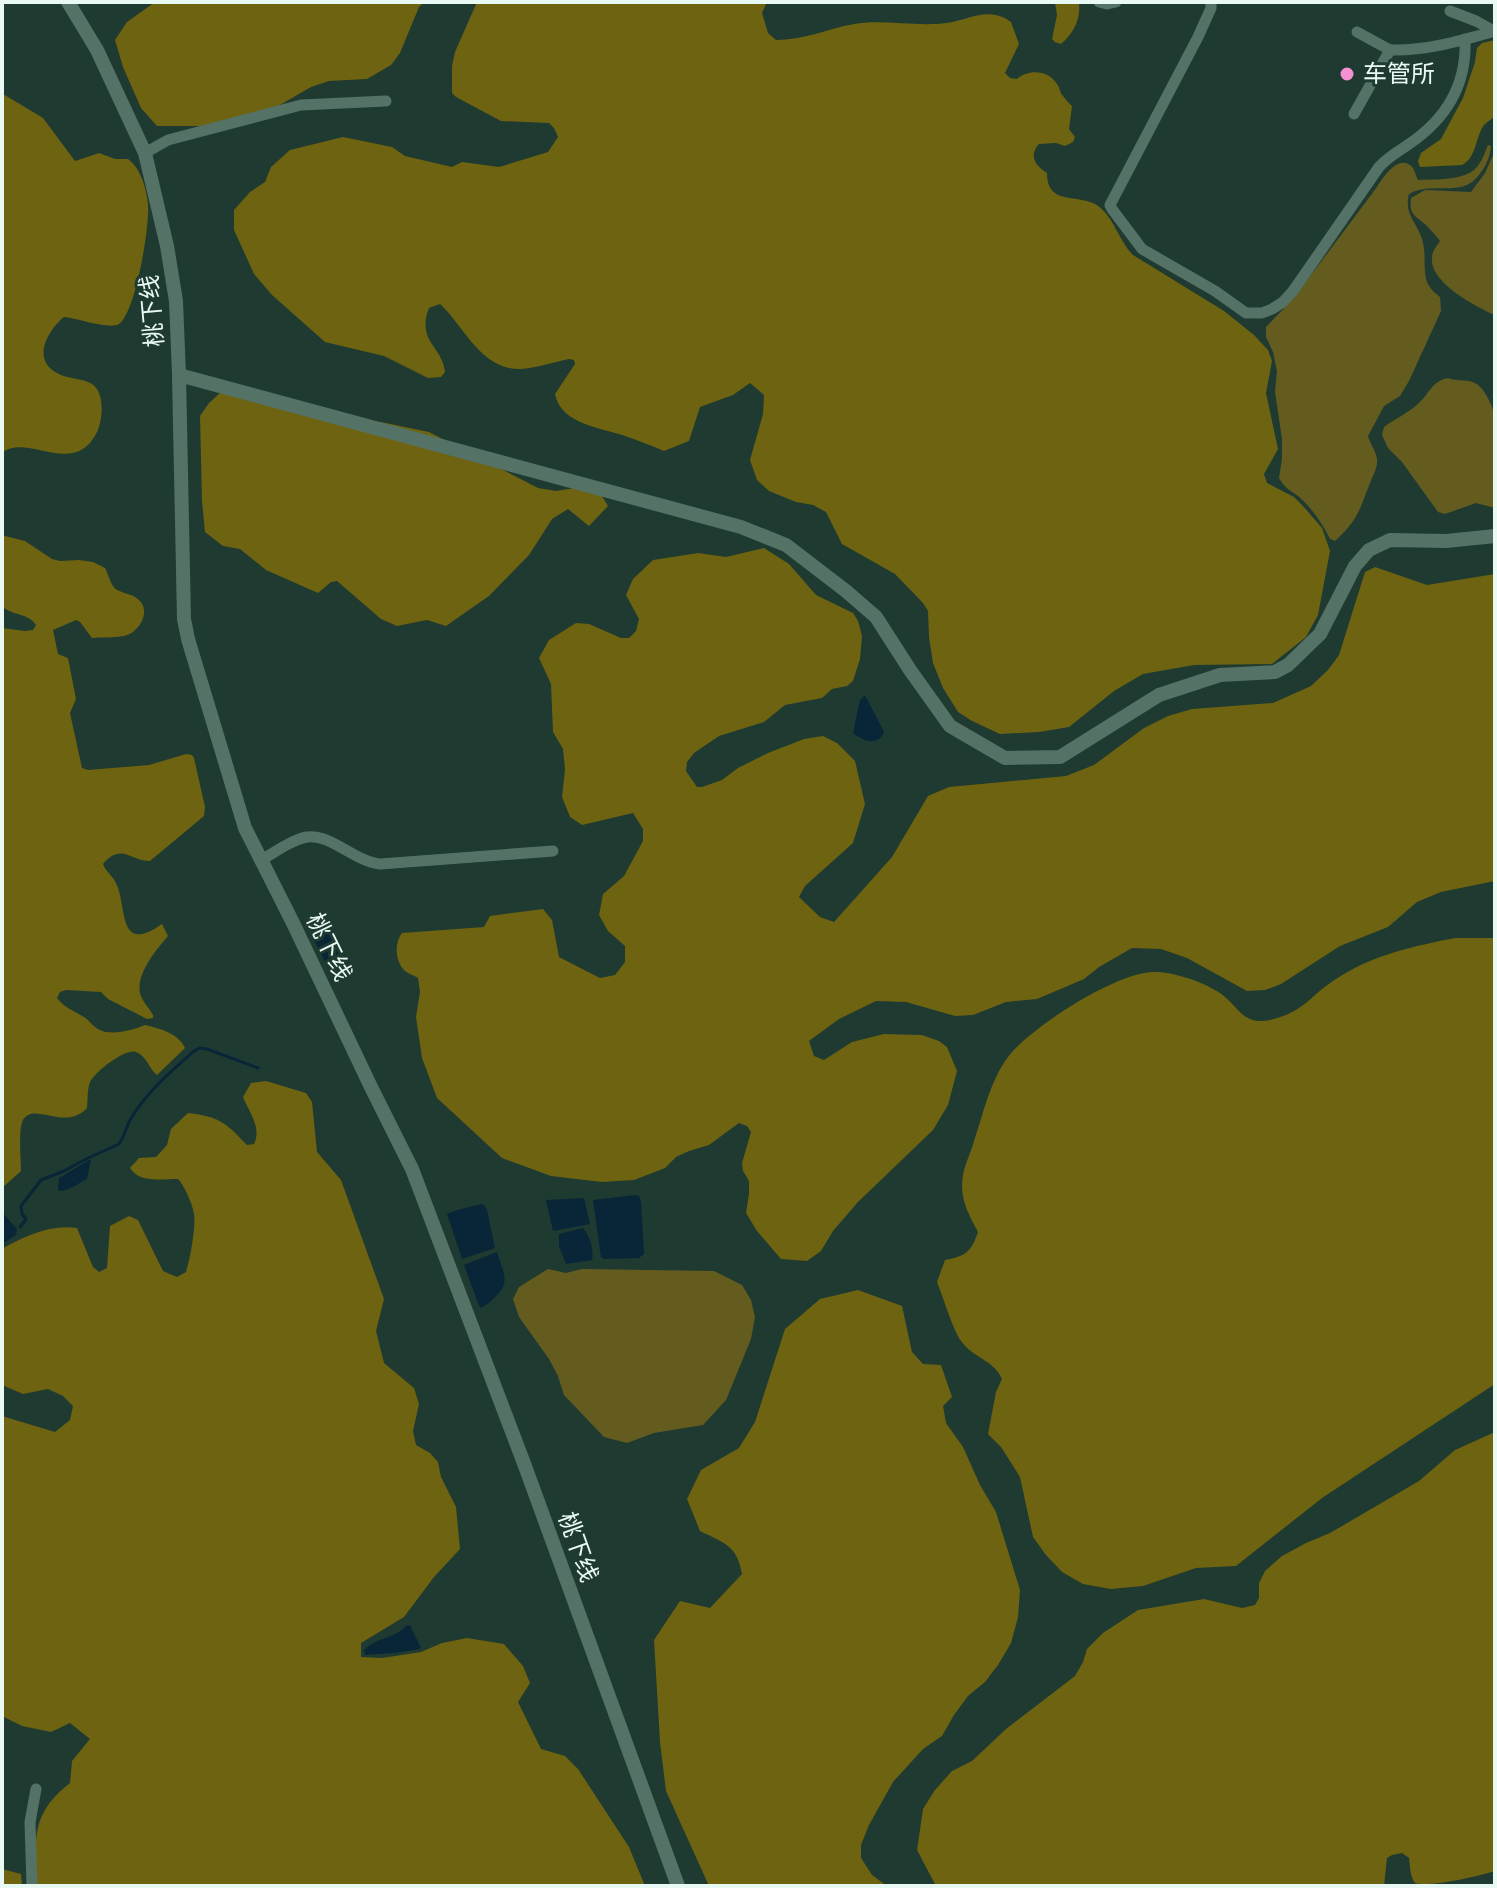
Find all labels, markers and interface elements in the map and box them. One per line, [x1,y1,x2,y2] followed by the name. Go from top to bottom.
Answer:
[1363,59,1435,88] place label: 车管所
[1338,65,1356,83] marker: 车管所
[134,274,169,348] street label: 桃下线
[301,908,358,985] street label: 桃下线
[553,1508,604,1586] street label: 桃下线

